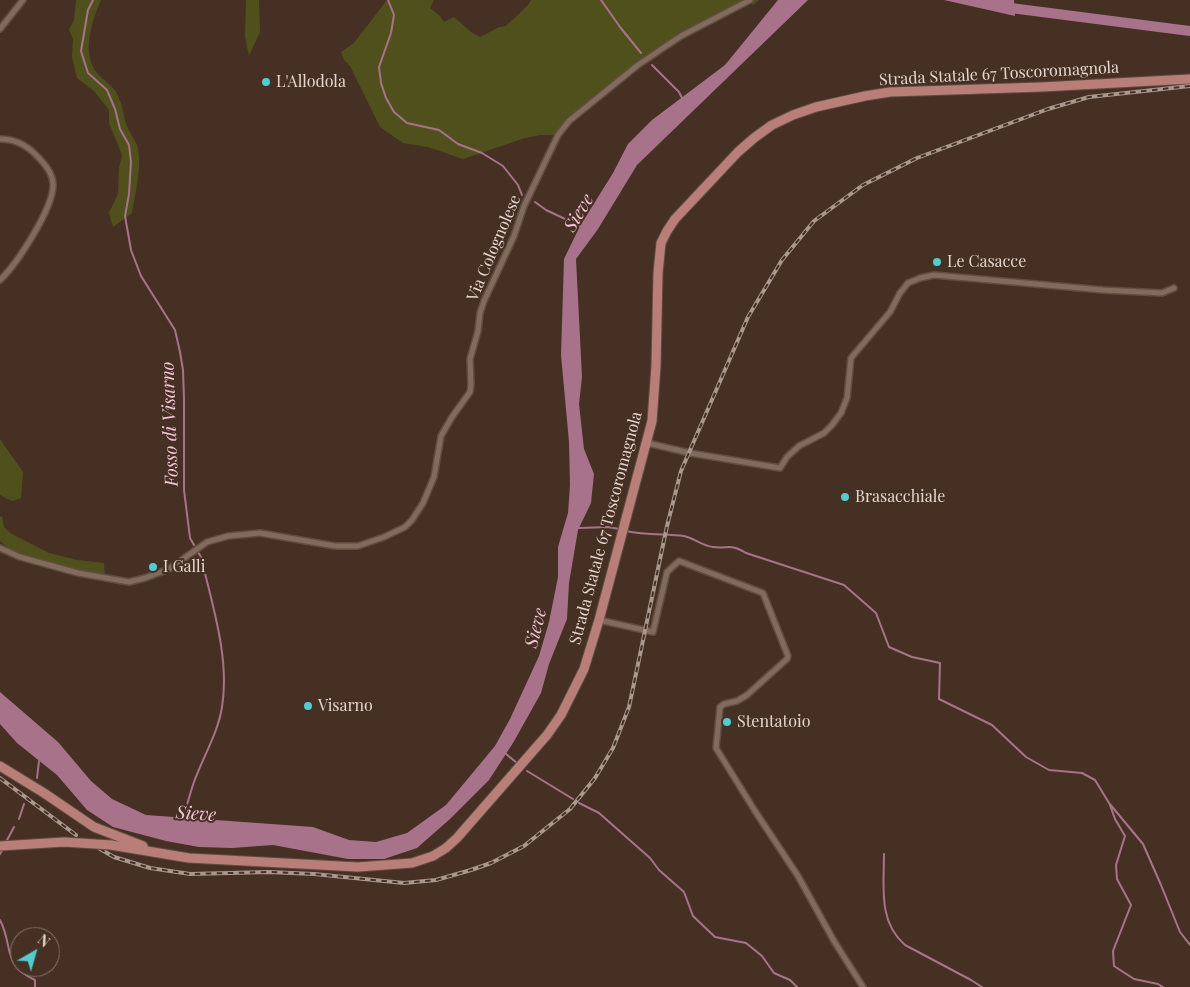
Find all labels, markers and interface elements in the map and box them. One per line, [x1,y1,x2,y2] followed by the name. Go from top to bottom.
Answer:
[878,58,1120,90] street label: Strada Statale 67 Toscoromagnola
[276,72,346,92] place label: L'Allodola
[260,76,272,88] marker: L'Allodola
[559,190,599,236] water label: Sieve
[463,192,525,304] street label: Via Colognolese
[947,252,1026,272] place label: Le Casacce
[931,256,943,268] marker: Le Casacce
[157,361,183,487] water label: Fosso di Visarno
[566,409,646,647] street label: Strada Statale 67 Toscoromagnola
[855,487,945,507] place label: Brasacchiale
[839,491,851,503] marker: Brasacchiale
[163,557,205,577] place label: I Galli
[147,561,159,573] marker: I Galli
[521,606,551,650] water label: Sieve
[318,696,373,716] place label: Visarno
[302,700,314,712] marker: Visarno
[737,712,810,732] place label: Stentatoio
[721,716,733,728] marker: Stentatoio
[175,802,217,826] water label: Sieve
[10,927,60,977] north arrow
[34,930,54,951] text: N

